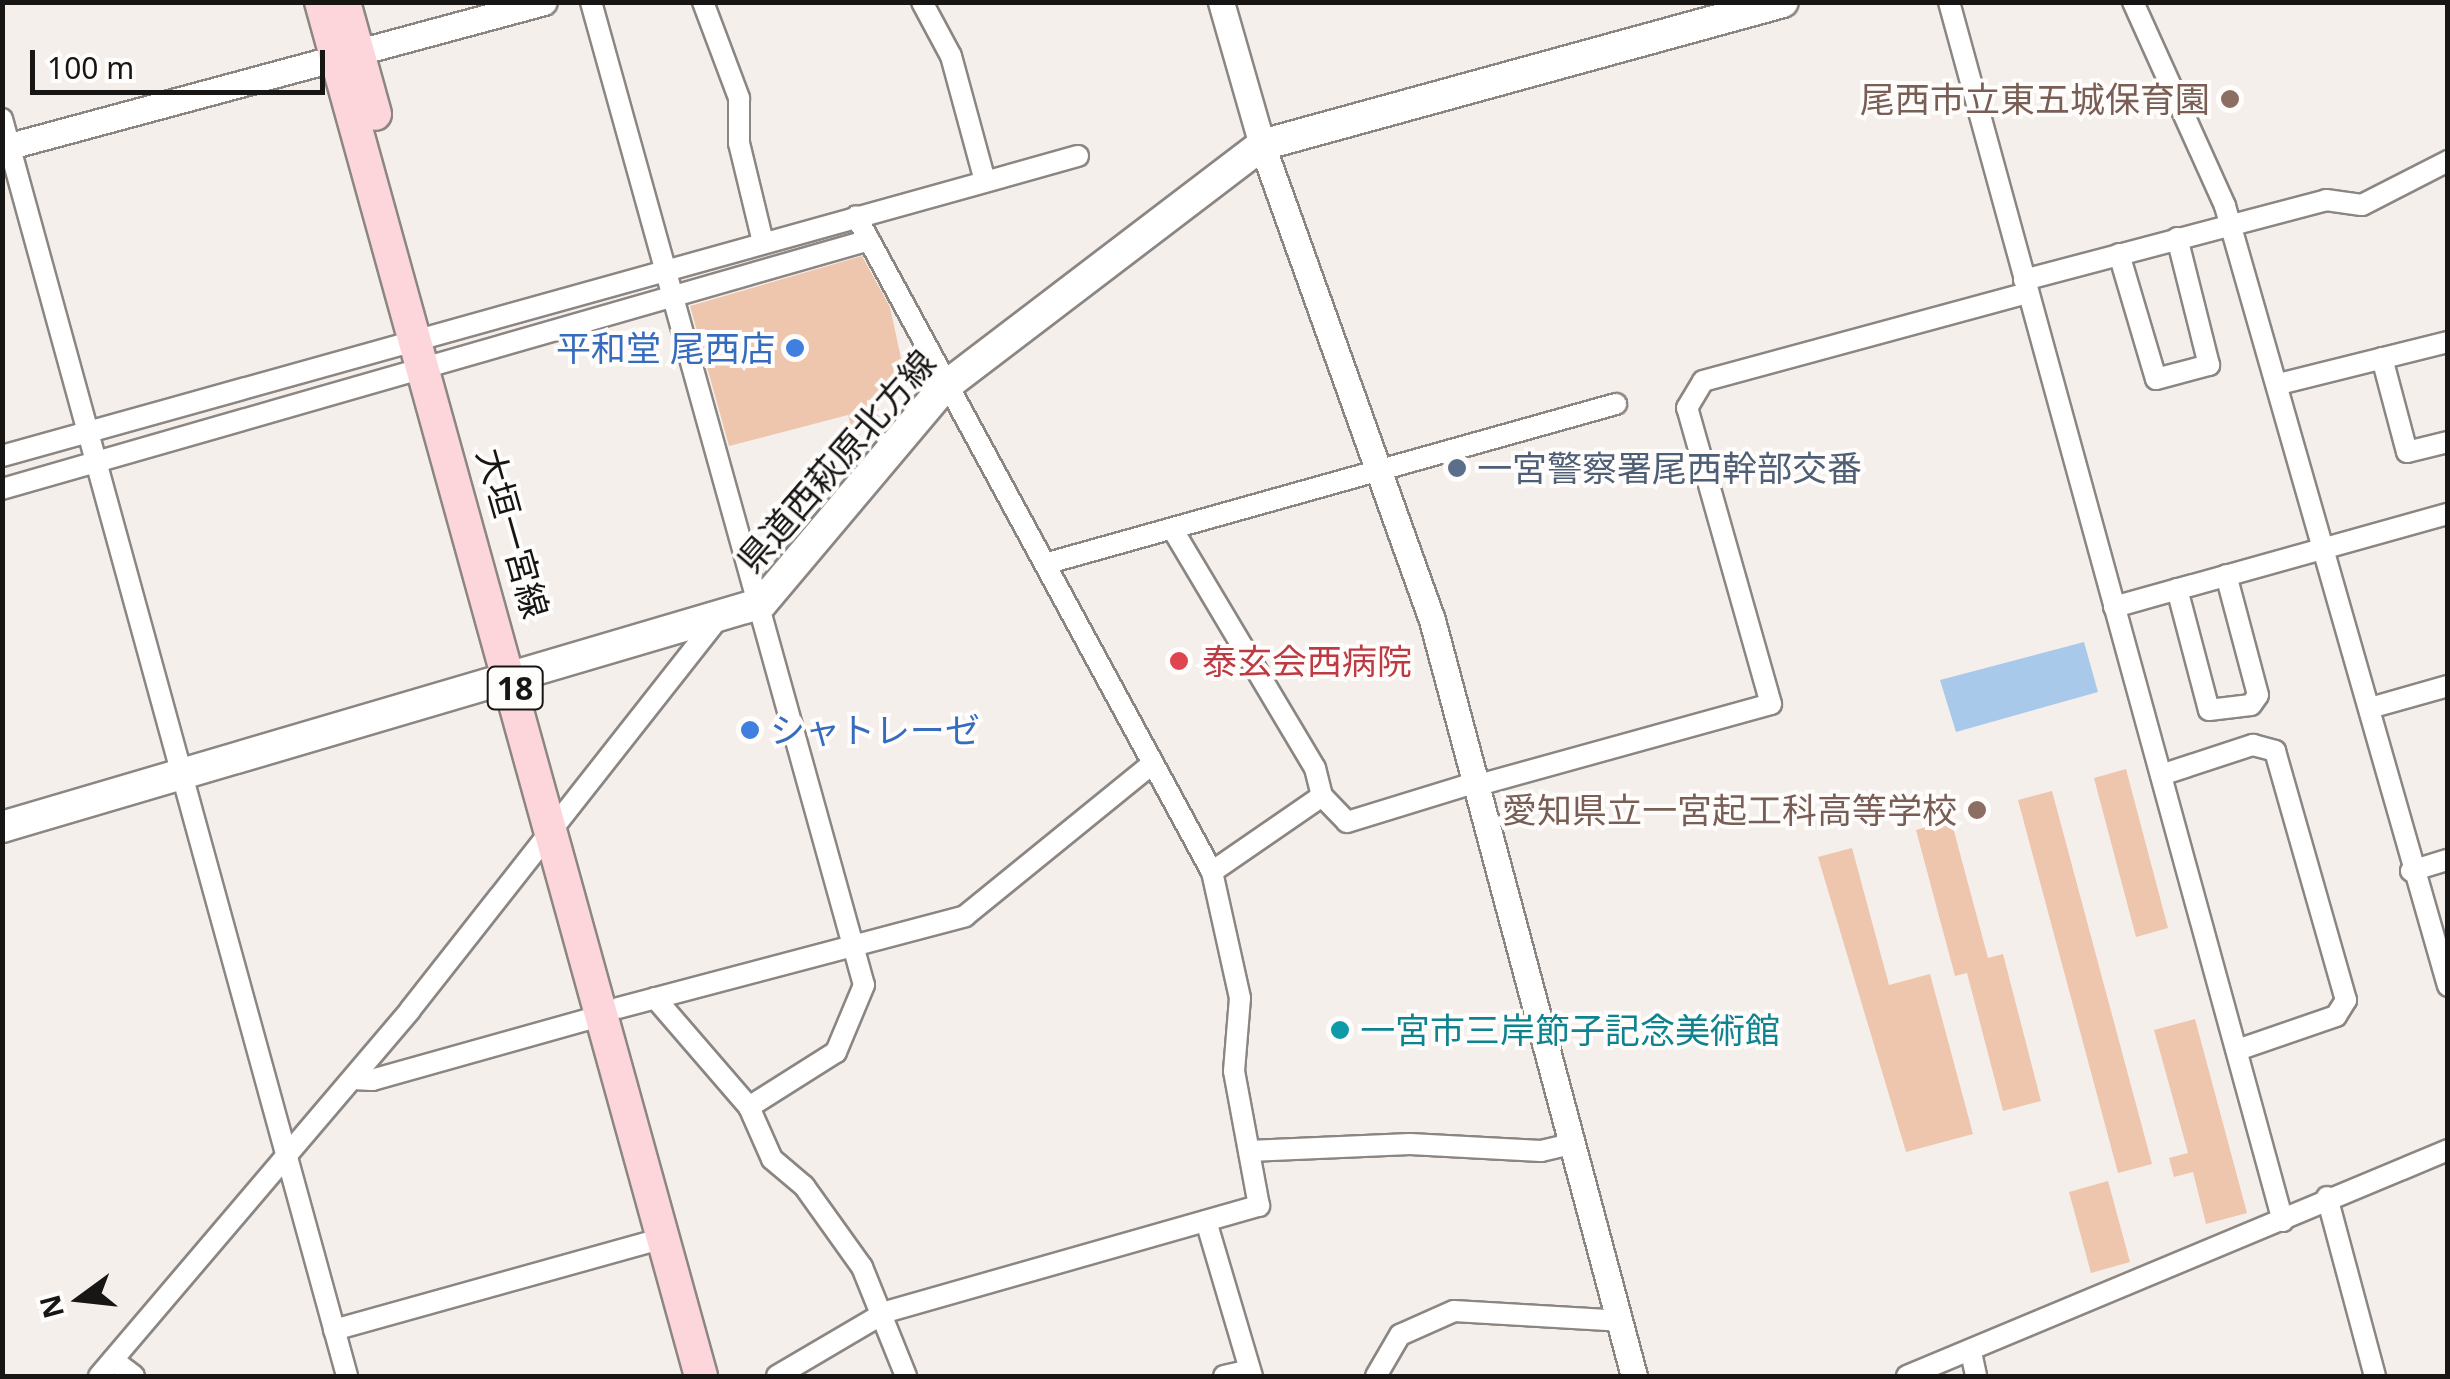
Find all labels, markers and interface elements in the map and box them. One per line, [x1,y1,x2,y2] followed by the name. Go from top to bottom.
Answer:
[35,30,330,92] scale bar
[47,47,134,88] text: 100 m
[1860,78,2210,120] place label: 尾西市立東五城保育園
[2219,88,2241,110] marker: 尾西市立東五城保育園
[556,327,775,369] place label: 平和堂 尾西店
[784,337,806,359] marker: 平和堂 尾西店
[728,342,944,580] street label: 県道西萩原北方線
[469,443,557,623] street label: 大垣一宮線
[1477,447,1862,489] place label: 一宮警察署尾西幹部交番
[1446,457,1468,479] marker: 一宮警察署尾西幹部交番
[1202,640,1412,682] place label: 泰玄会西病院
[1166,648,1192,674] marker: 泰玄会西病院
[485,661,545,715] road number: 18
[770,709,980,751] place label: シャトレーゼ
[739,719,761,741] marker: シャトレーゼ
[1502,789,1957,831] place label: 愛知県立一宮起工科高等学校
[1966,799,1988,821] marker: 愛知県立一宮起工科高等学校
[1360,1009,1780,1051] place label: 一宮市三岸節子記念美術館
[1329,1019,1351,1041] marker: 一宮市三岸節子記念美術館
[30,1249,130,1349] north arrow
[30,1291,72,1323] text: N

